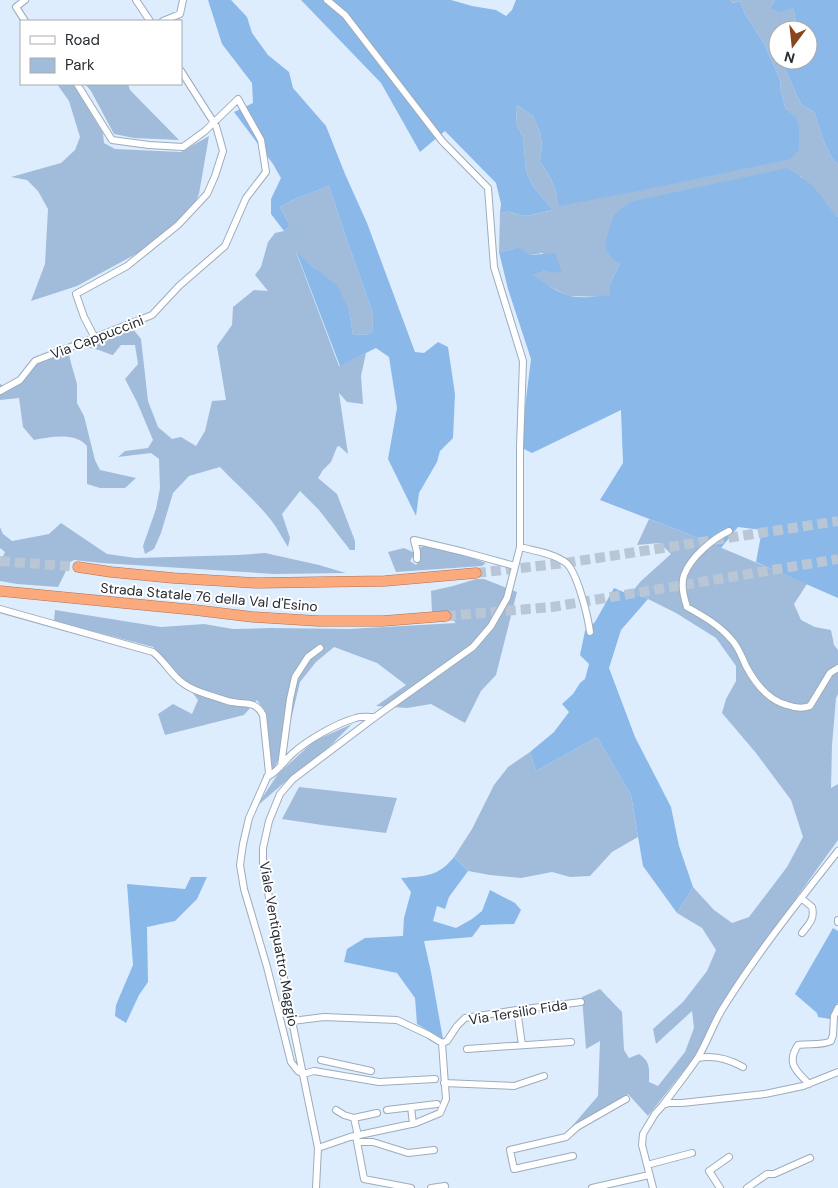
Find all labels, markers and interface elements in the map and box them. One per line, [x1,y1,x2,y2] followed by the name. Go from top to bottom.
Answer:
[20,20,182,85] legend
[768,20,818,70] north arrow
[65,30,100,50] text: Road
[782,48,797,68] text: N
[65,55,95,75] text: Park
[48,311,146,363] street label: Via Cappuccini
[100,579,318,615] street label: Strada Statale 76 della Val d'Esino
[256,860,302,1028] street label: Viale Ventiquattro Maggio
[467,995,569,1029] street label: Via Tersilio Fida

